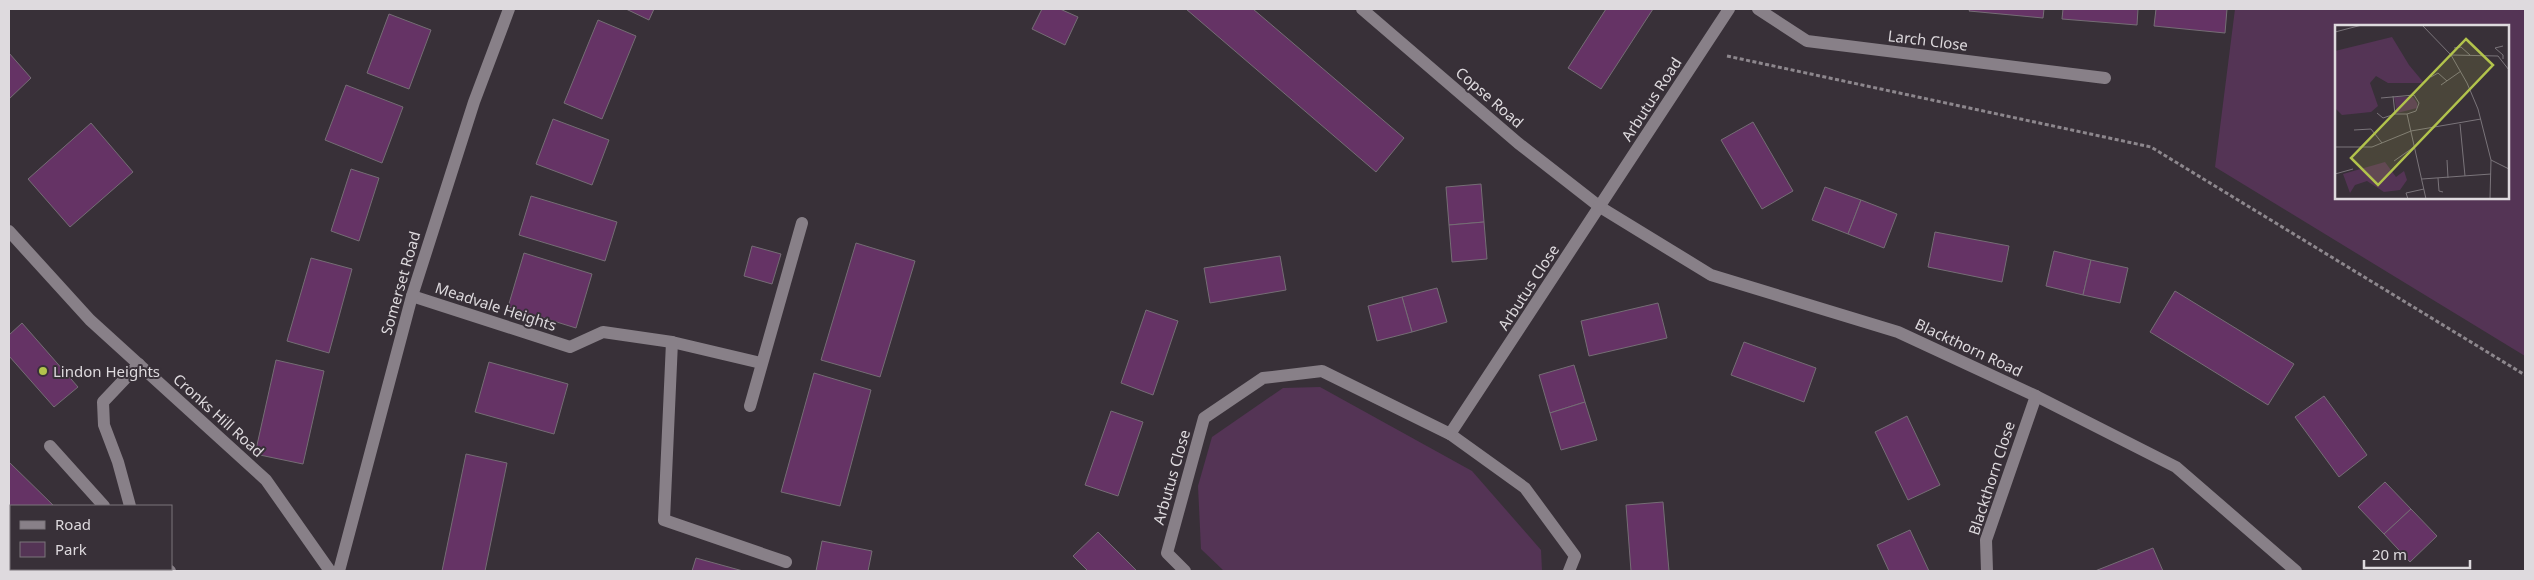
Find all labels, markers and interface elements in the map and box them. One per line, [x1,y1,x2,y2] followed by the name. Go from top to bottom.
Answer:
[1887,25,1969,55] street label: Larch Close
[2335,25,2509,199] inset map
[1616,53,1686,145] street label: Arbutus Road
[1452,62,1528,132] street label: Copse Road
[376,229,424,337] street label: Somerset Road
[1493,240,1563,334] street label: Arbutus Close
[433,277,559,335] street label: Meadvale Heights
[1912,313,2026,381] street label: Blackthorn Road
[53,361,160,381] place label: Lindon Heights
[37,365,49,377] marker: Lindon Heights
[169,369,269,461] street label: Cronks Hill Road
[1963,419,2019,537] street label: Blackthorn Close
[1148,427,1194,527] street label: Arbutus Close
[10,505,172,570] legend
[55,514,91,534] text: Road
[2364,538,2470,570] scale bar
[55,539,87,559] text: Park
[2372,544,2407,564] text: 20 m

